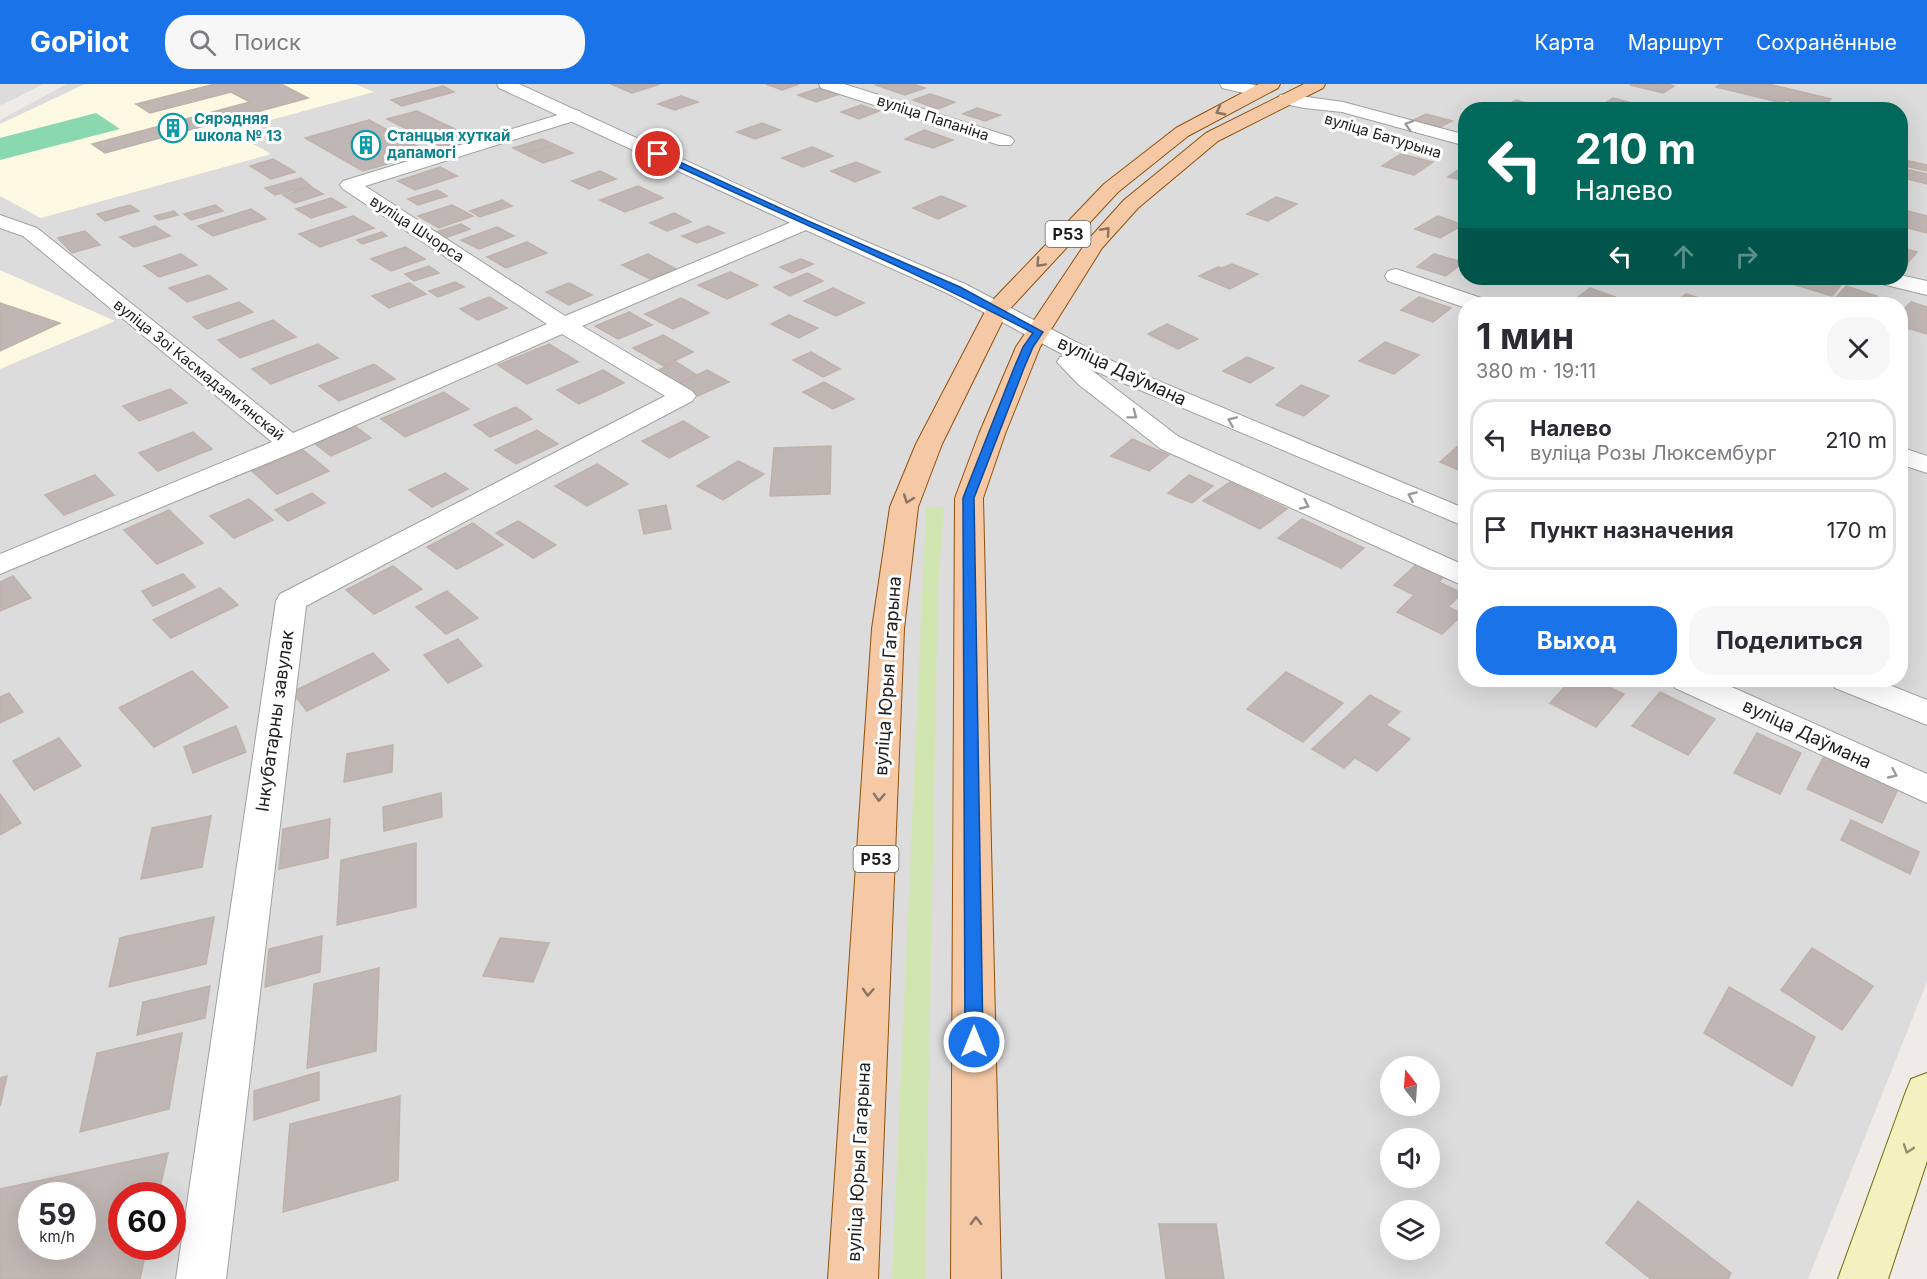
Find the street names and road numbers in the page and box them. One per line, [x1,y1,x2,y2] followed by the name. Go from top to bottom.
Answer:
[875,90,992,145] street label: вуліца Папаніна
[1322,109,1444,162] street label: вуліца Батурына
[367,191,468,266] street label: вуліца Шчорса
[1046,221,1090,247] road number: Р53
[110,295,289,444] street label: вуліца Зоі Касмадзямʼянскай
[1055,332,1190,410] street label: вуліца Даўмана
[870,576,905,776] street label: вуліца Юрыя Гагарына
[251,628,298,813] street label: Інкубатарны завулак
[1740,695,1875,773] street label: вуліца Даўмана
[854,846,898,872] road number: Р53
[843,1062,874,1262] street label: вуліца Юрыя Гагарына

